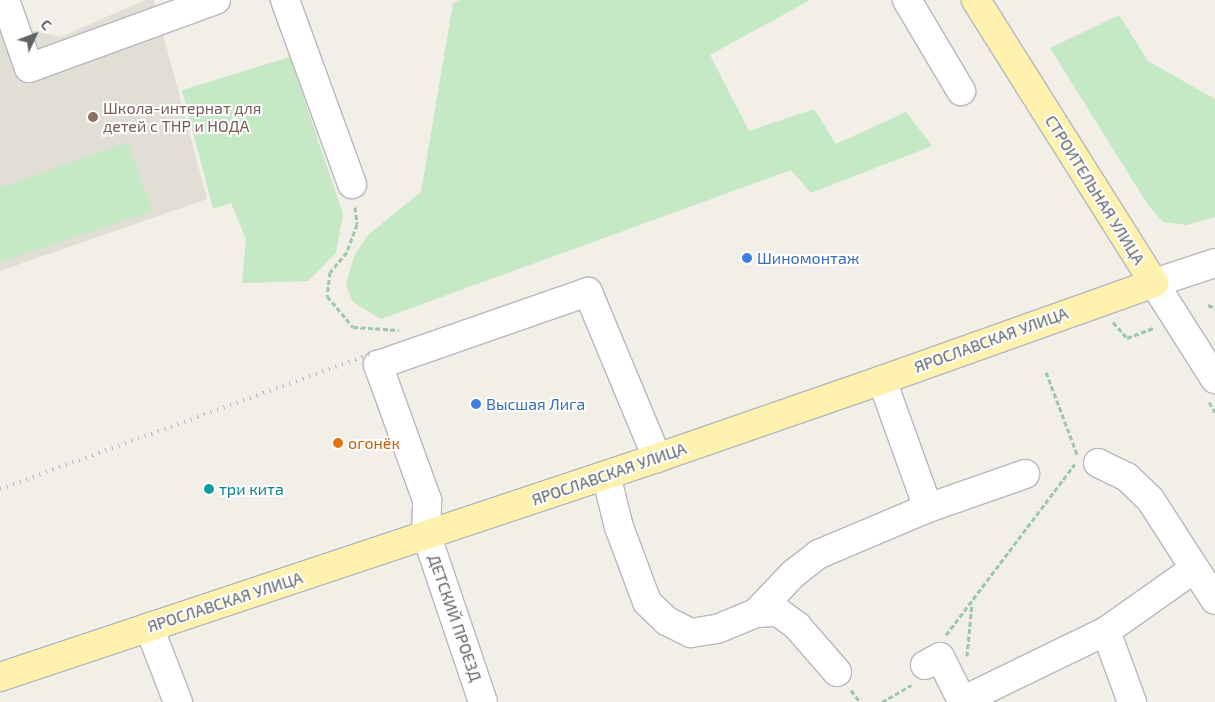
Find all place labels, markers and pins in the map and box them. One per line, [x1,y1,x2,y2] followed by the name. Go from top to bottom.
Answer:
[103,98,261,136] place label: Школа-интернат для детей с ТНР и НОДА
[87,111,99,123] marker: Школа-интернат для детей с ТНР и НОДА
[757,248,859,268] place label: Шиномонтаж
[741,252,753,264] marker: Шиномонтаж
[486,394,585,414] place label: Высшая Лига
[470,398,482,410] marker: Высшая Лига
[348,433,400,453] place label: огонёк
[332,437,344,449] marker: огонёк
[219,479,284,499] place label: три кита
[203,483,215,495] marker: три кита

